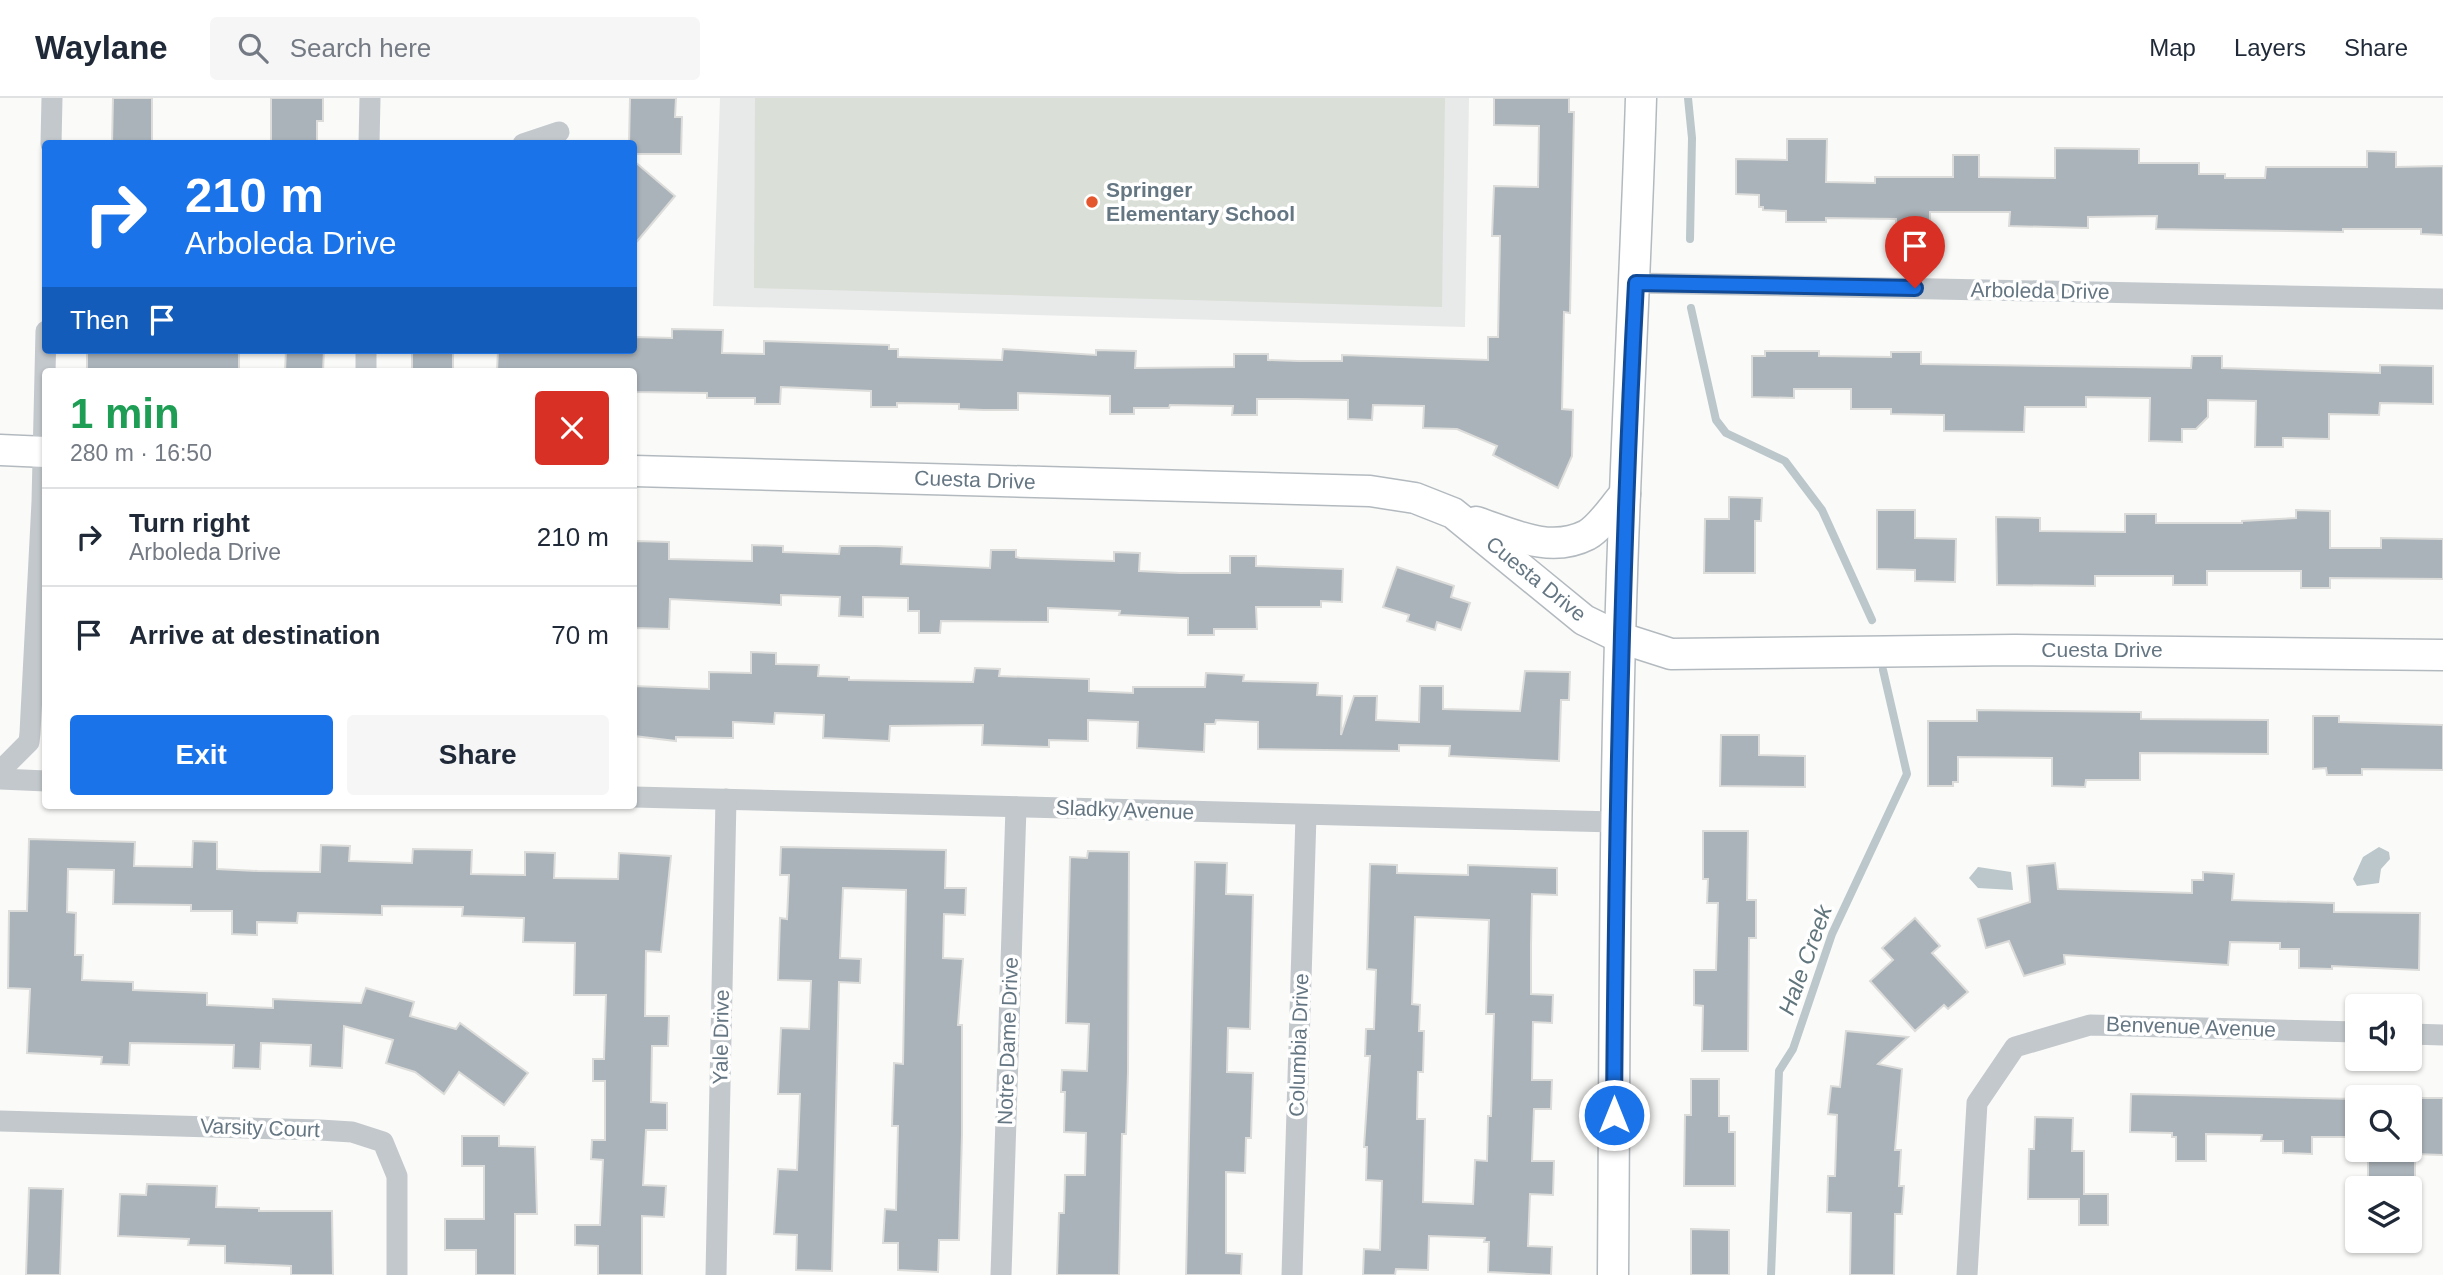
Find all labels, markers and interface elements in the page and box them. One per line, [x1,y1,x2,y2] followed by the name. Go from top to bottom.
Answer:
[210,17,700,80] search box
[35,29,168,66] text: Waylane
[234,29,272,67] icon: search
[290,33,431,63] text: Search here
[2149,34,2196,61] text: Map
[2234,34,2306,61] text: Layers
[2344,34,2408,61] text: Share
[70,168,161,259] icon: right
[185,168,324,222] text: 210 m
[1106,178,1295,225] place label: Springer Elementary School
[1084,194,1100,210] marker: Springer Elementary School
[1885,216,1945,288] pin
[185,225,397,261] text: Arboleda Drive
[1896,227,1934,265] icon: arrive
[1970,278,2110,303] street label: Arboleda Drive
[143,301,181,339] icon: arrive
[70,305,129,335] text: Then
[70,390,180,437] text: 1 min
[535,391,609,465] button: close
[70,440,212,466] text: 280 m · 16:50
[914,466,1036,493] street label: Cuesta Drive
[129,508,250,538] text: Turn right
[70,518,108,556] icon: right
[537,522,609,552] text: 210 m
[1482,531,1591,626] street label: Cuesta Drive
[129,539,281,565] text: Arboleda Drive
[70,616,108,654] icon: arrive
[129,620,380,650] text: Arrive at destination
[551,620,609,650] text: 70 m
[2041,638,2163,661] street label: Cuesta Drive
[70,715,333,795] button: Exit
[347,715,609,795] button: Share
[1055,796,1195,823] street label: Sladky Avenue
[1773,900,1837,1019] water label: Hale Creek
[993,957,1022,1125] street label: Notre Dame Drive
[1285,973,1312,1117] street label: Columbia Drive
[708,989,733,1085] street label: Yale Drive
[2345,994,2422,1253] map controls
[2345,994,2422,1071] button: sound
[2106,1012,2276,1041] street label: Benvenue Avenue
[1577,1078,1651,1152] position arrow
[2345,1085,2422,1162] button: search
[200,1114,320,1141] street label: Varsity Court
[2345,1176,2422,1253] button: layers

